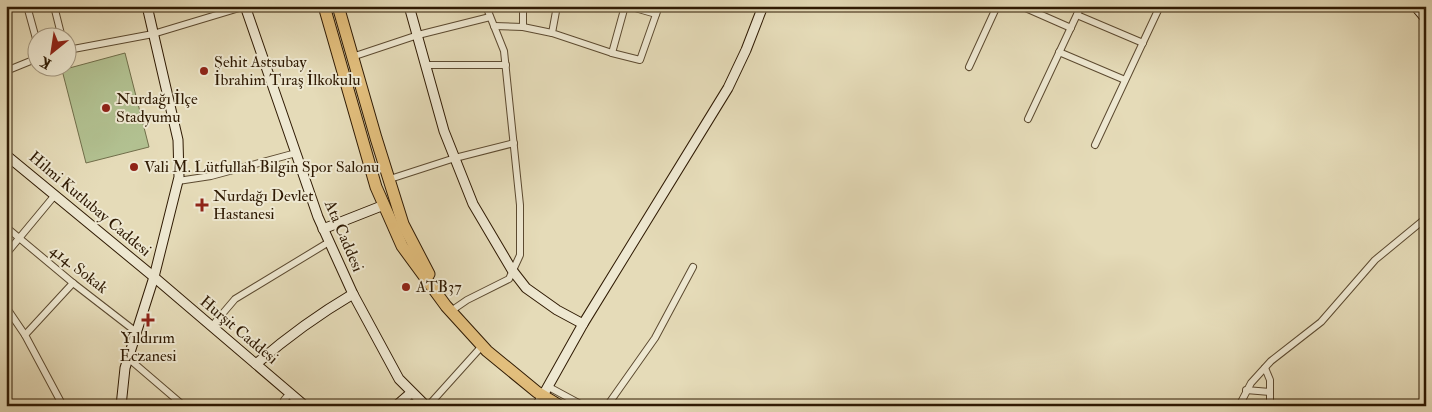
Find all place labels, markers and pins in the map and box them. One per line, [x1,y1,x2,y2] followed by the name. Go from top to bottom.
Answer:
[214,52,360,90] place label: Şehit Astsubay İbrahim Tıraş İlkokulu
[198,65,210,77] marker: Şehit Astsubay İbrahim Tıraş İlkokulu
[116,89,198,127] place label: Nurdağı İlçe Stadyumu
[100,102,112,114] marker: Nurdağı İlçe Stadyumu
[144,157,379,178] place label: Vali M. Lütfullah Bilgin Spor Salonu
[128,161,140,173] marker: Vali M. Lütfullah Bilgin Spor Salonu
[213,186,313,224] place label: Nurdağı Devlet Hastanesi
[195,198,209,212] marker: Nurdağı Devlet Hastanesi
[415,277,462,297] place label: ATB37
[400,281,412,293] marker: ATB37
[142,314,154,326] marker: Yıldırım Eczanesi
[120,328,176,366] place label: Yıldırım Eczanesi

